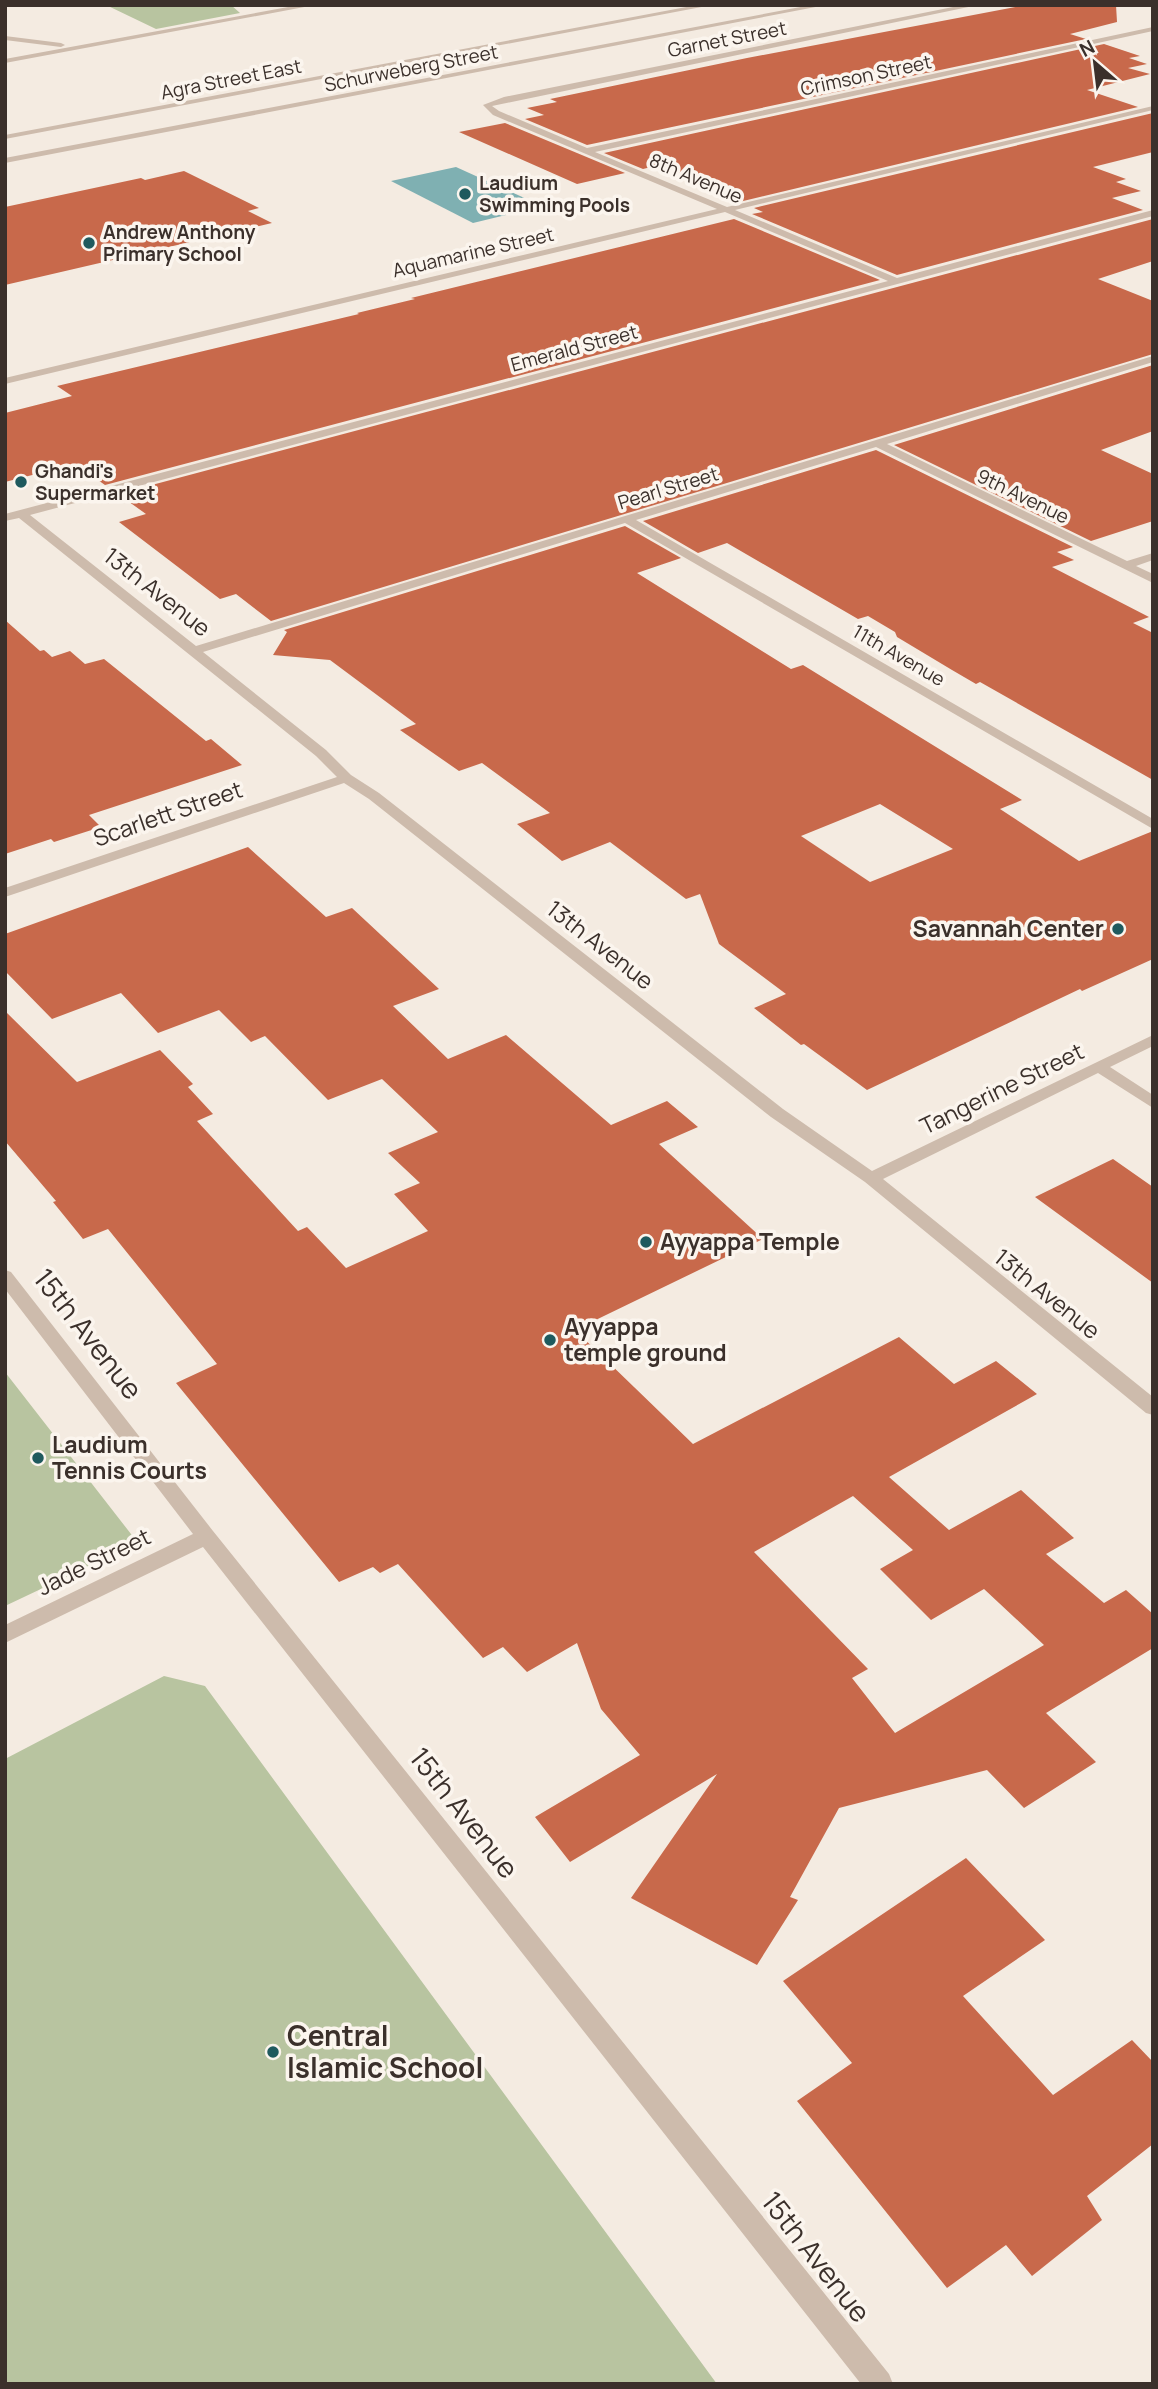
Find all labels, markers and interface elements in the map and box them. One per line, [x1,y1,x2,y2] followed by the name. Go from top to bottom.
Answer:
[665,15,789,63] street label: Garnet Street
[1060,28,1130,98] north arrow
[1075,33,1099,63] text: N
[322,38,500,98] street label: Schurweberg Street
[798,48,934,102] street label: Crimson Street
[158,53,304,105] street label: Agra Street East
[645,147,747,209] street label: 8th Avenue
[479,170,630,218] place label: Laudium Swimming Pools
[457,186,473,202] marker: Laudium Swimming Pools
[103,219,256,267] place label: Andrew Anthony Primary School
[390,221,556,283] street label: Aquamarine Street
[81,235,97,251] marker: Andrew Anthony Primary School
[508,319,640,377] street label: Emerald Street
[35,458,155,506] place label: Ghandi's Supermarket
[615,460,721,516] street label: Pearl Street
[973,462,1073,530] street label: 9th Avenue
[13,474,29,490] marker: Ghandi's Supermarket
[97,539,218,643] street label: 13th Avenue
[848,618,950,692] street label: 11th Avenue
[89,773,247,854] street label: Scarlett Street
[540,892,661,996] street label: 13th Avenue
[913,912,1104,944] place label: Savannah Center
[1110,921,1126,937] marker: Savannah Center
[914,1035,1089,1142] street label: Tangerine Street
[660,1225,840,1257] place label: Ayyappa Temple
[638,1234,654,1250] marker: Ayyappa Temple
[988,1241,1107,1346] street label: 13th Avenue
[26,1260,152,1407] street label: 15th Avenue
[564,1310,727,1368] place label: Ayyappa temple ground
[542,1332,558,1348] marker: Ayyappa temple ground
[52,1428,207,1486] place label: Laudium Tennis Courts
[30,1450,46,1466] marker: Laudium Tennis Courts
[31,1520,156,1602] street label: Jade Street
[402,1739,528,1886] street label: 15th Avenue
[287,2016,483,2086] place label: Central Islamic School
[265,2044,281,2060] marker: Central Islamic School
[754,2183,880,2330] street label: 15th Avenue

